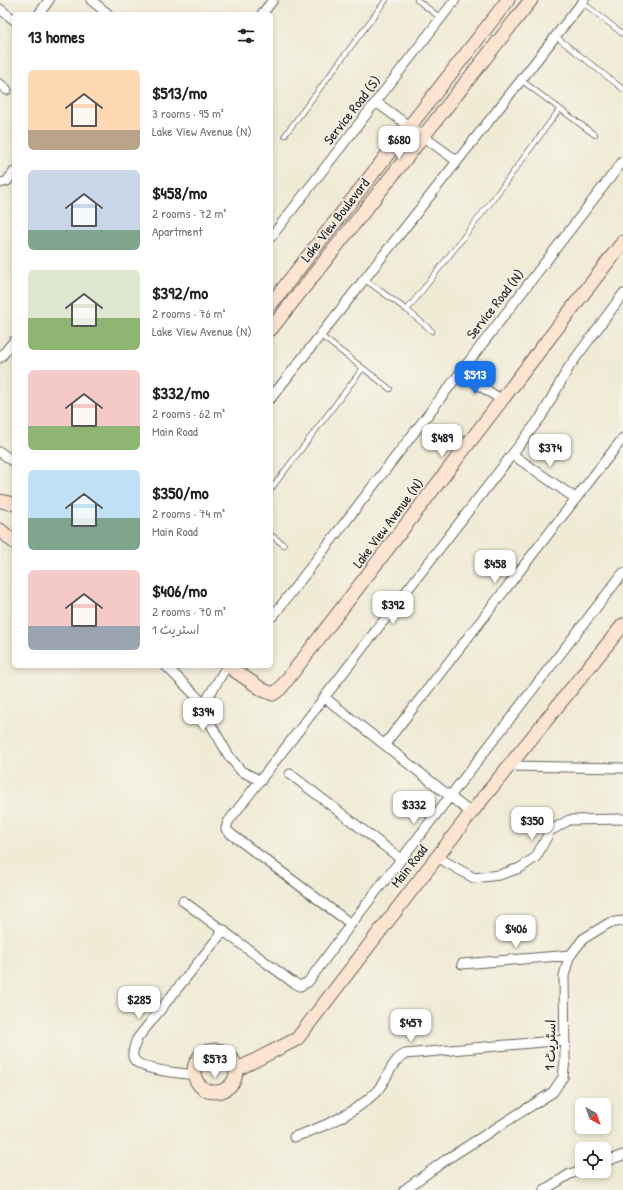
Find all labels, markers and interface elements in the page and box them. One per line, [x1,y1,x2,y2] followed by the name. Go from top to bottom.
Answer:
[28,25,85,48] text: 13 homes
[235,25,257,47] icon: filters
[319,71,385,148] street label: Service Road (S)
[152,81,207,104] text: $513/mo
[60,86,108,134] icon: home
[152,104,224,122] text: 3 rooms · 95 m²
[152,122,252,140] text: Lake View Avenue (N)
[375,126,423,160] pin: $680
[387,130,411,148] text: $680
[296,174,374,265] street label: Lake View Boulevard
[152,181,207,204] text: $458/mo
[60,186,108,234] icon: home
[152,204,226,222] text: 2 rooms · 72 m²
[152,222,203,240] text: Apartment
[461,265,528,343] street label: Service Road (N)
[152,281,208,304] text: $392/mo
[60,286,108,334] icon: home
[152,304,225,322] text: 2 rooms · 76 m²
[152,322,252,340] text: Lake View Avenue (N)
[451,361,499,395] pin: $513
[464,365,486,383] text: $513
[152,381,209,404] text: $332/mo
[60,386,108,434] icon: home
[152,404,225,422] text: 2 rooms · 62 m²
[152,422,198,440] text: Main Road
[418,424,466,458] pin: $489
[431,428,453,446] text: $489
[526,434,574,468] pin: $374
[538,438,562,456] text: $374
[348,474,428,571] street label: Lake View Avenue (N)
[152,481,209,504] text: $350/mo
[60,486,108,534] icon: home
[152,504,225,522] text: 2 rooms · 74 m²
[152,522,198,540] text: Main Road
[471,550,519,584] pin: $458
[484,554,506,572] text: $458
[152,579,207,602] text: $406/mo
[60,586,108,634] icon: home
[369,591,417,625] pin: $392
[381,595,405,613] text: $392
[152,602,226,620] text: 2 rooms · 70 m²
[152,620,199,638] text: اسٹریٹ 1
[179,698,227,732] pin: $394
[192,702,214,720] text: $394
[390,791,438,825] pin: $332
[402,795,426,813] text: $332
[508,807,556,841] pin: $350
[520,811,544,829] text: $350
[386,840,432,891] street label: Main Road
[492,915,540,949] pin: $406
[505,919,527,937] text: $406
[115,986,163,1020] pin: $285
[127,990,151,1008] text: $285
[387,1009,435,1043] pin: $457
[399,1013,423,1031] text: $457
[540,1019,559,1071] street label: اسٹریٹ 1
[191,1045,239,1079] pin: $573
[203,1049,227,1067] text: $573
[575,1098,611,1134] north arrow
[575,1098,611,1178] map controls
[575,1142,611,1178] button: locate

